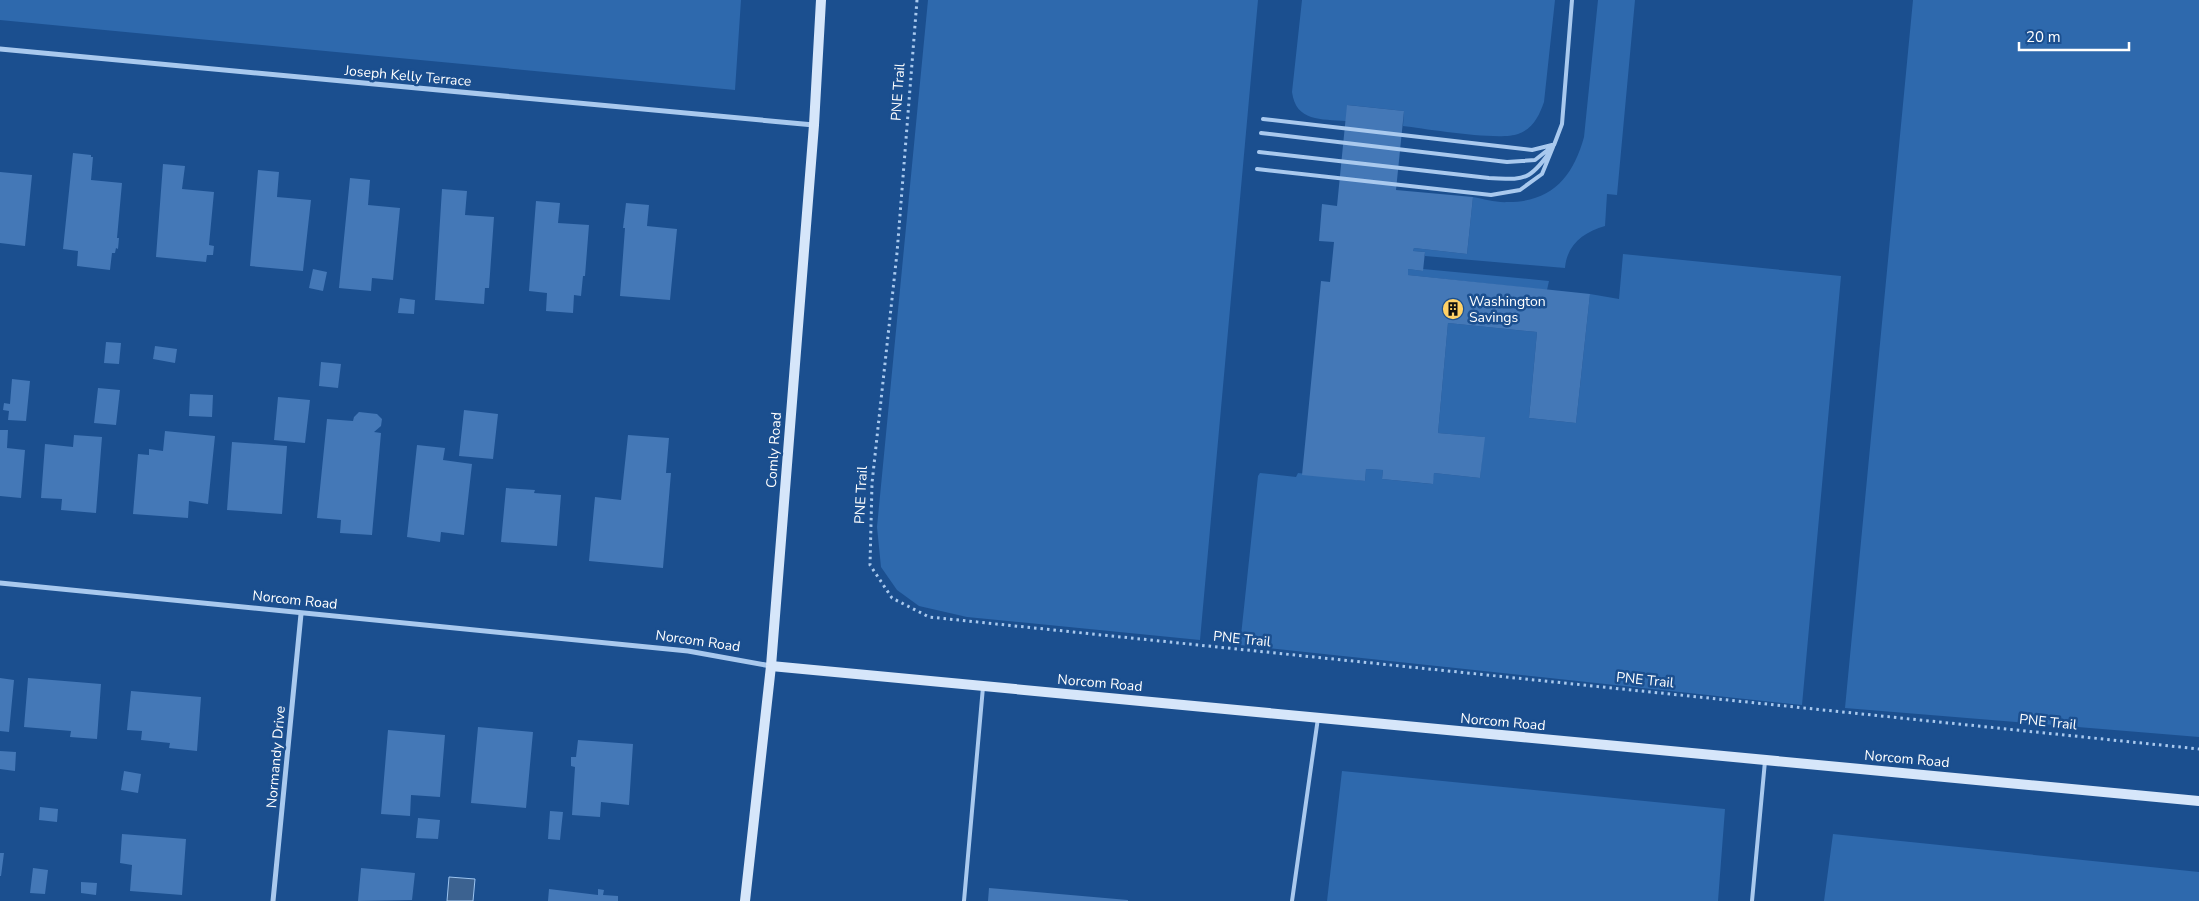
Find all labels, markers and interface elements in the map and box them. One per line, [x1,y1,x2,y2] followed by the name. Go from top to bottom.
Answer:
[2019,20,2129,52] scale bar
[2026,27,2061,47] text: 20 m
[343,61,472,91] street label: Joseph Kelly Terrace
[886,62,910,122] street label: PNE Trail
[1469,292,1546,327] place label: Washington Savings
[1441,297,1465,321] building icon: Washington Savings
[762,411,786,489] street label: Comly Road
[850,465,872,525] street label: PNE Trail
[252,586,338,614] street label: Norcom Road
[654,626,742,656] street label: Norcom Road
[1212,627,1273,652] street label: PNE Trail
[1615,668,1676,693] street label: PNE Trail
[1057,670,1143,696] street label: Norcom Road
[262,705,290,809] street label: Normandy Drive
[1460,709,1546,735] street label: Norcom Road
[2018,710,2079,735] street label: PNE Trail
[1864,746,1950,772] street label: Norcom Road

